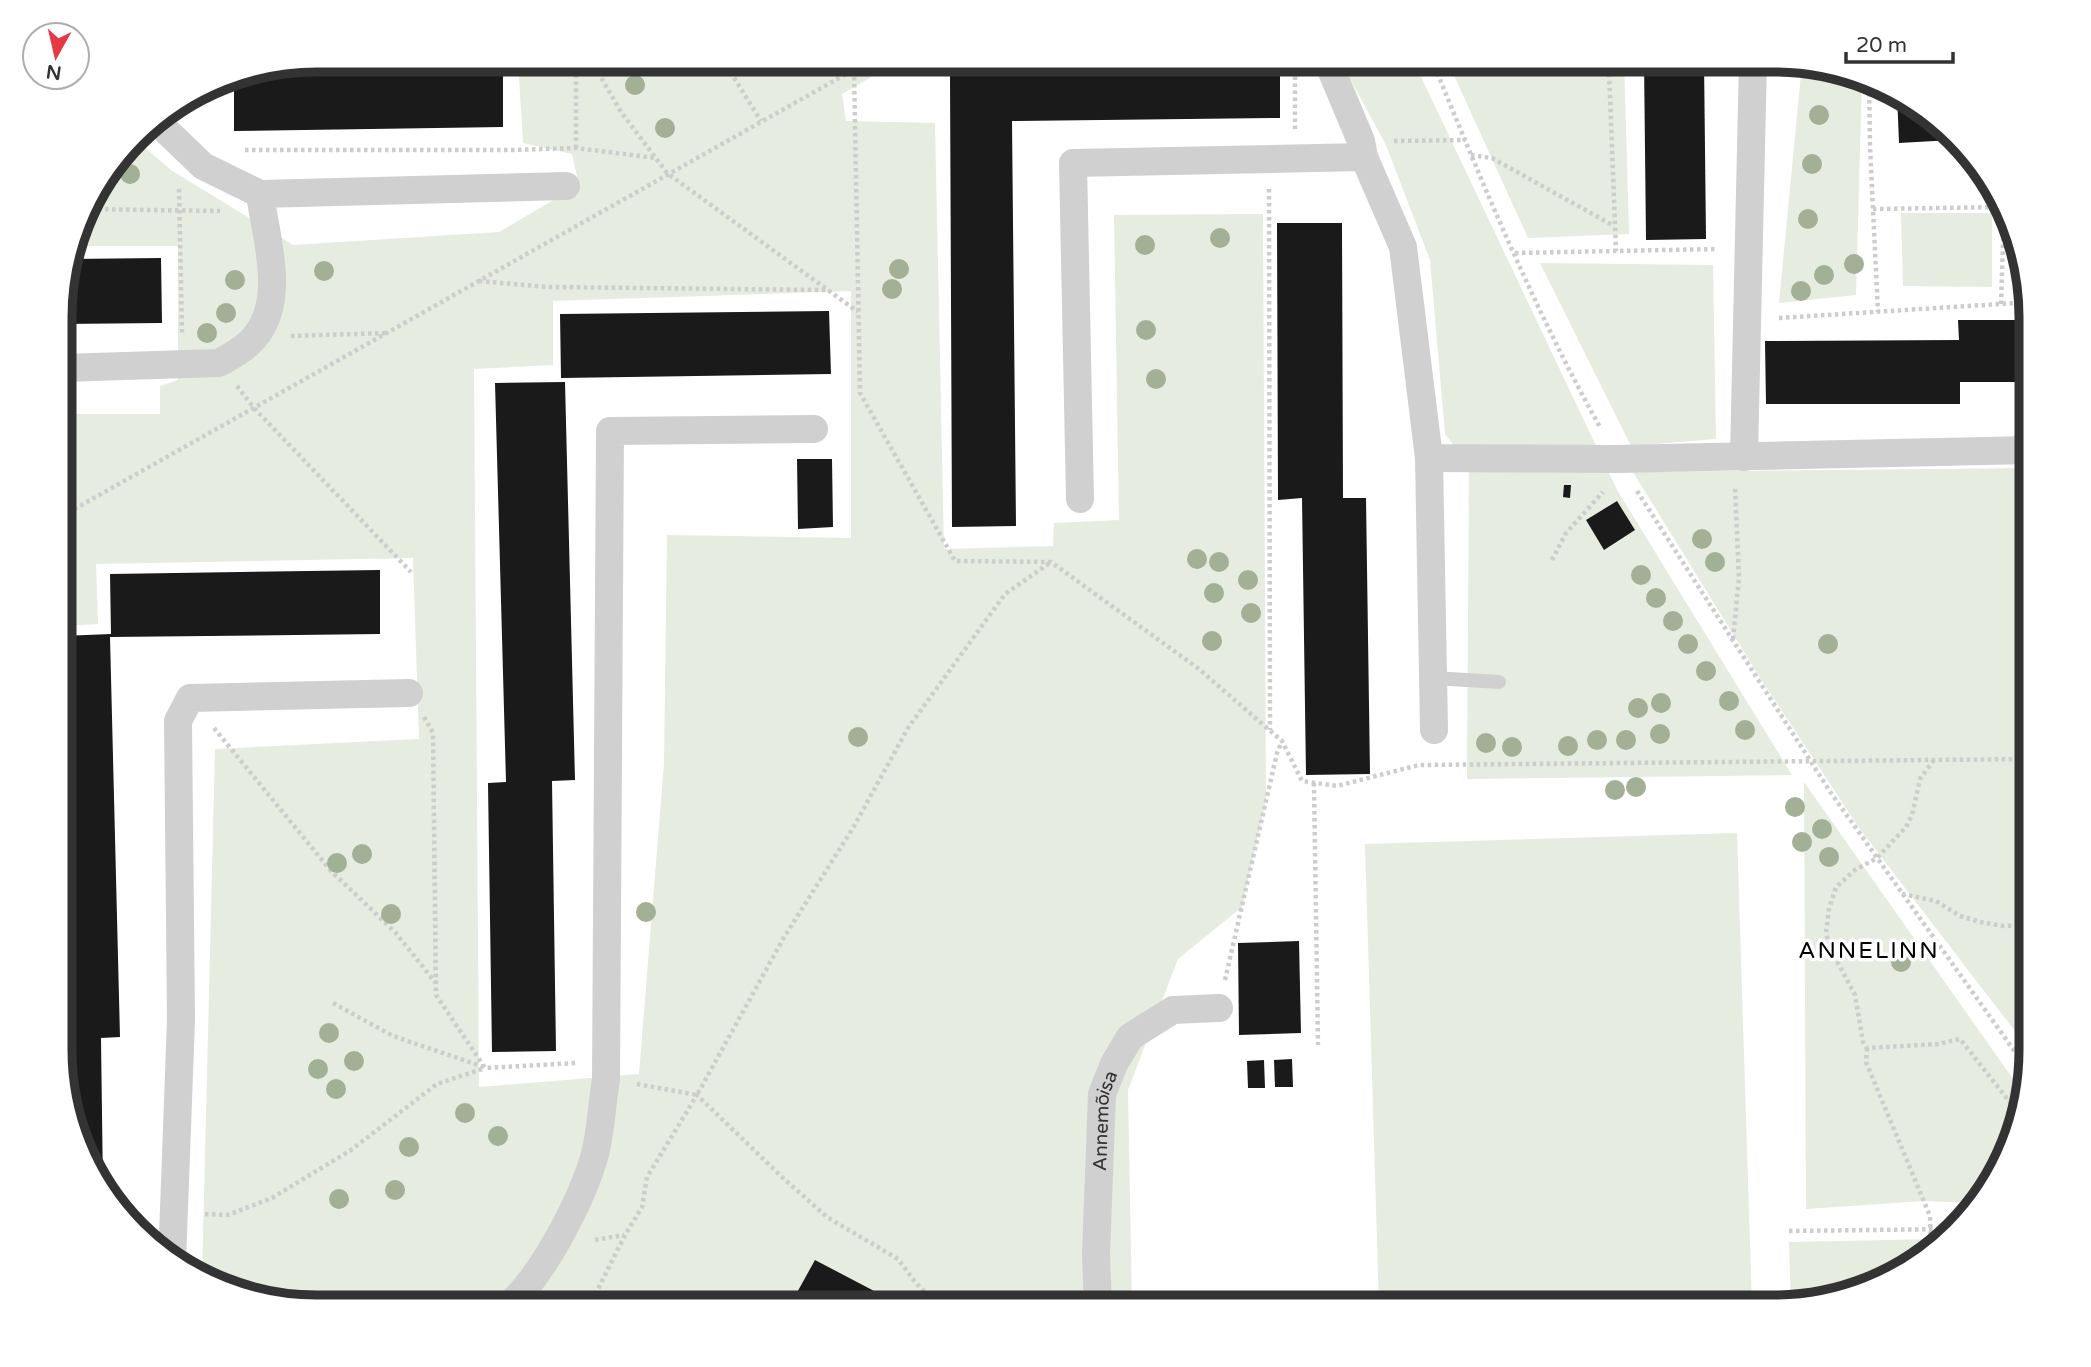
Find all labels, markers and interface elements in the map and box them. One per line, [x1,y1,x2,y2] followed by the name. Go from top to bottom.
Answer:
[21,21,91,91] north arrow
[1846,21,1953,65] scale bar
[1856,33,1907,58] text: 20 m
[45,60,63,84] text: N
[1798,937,1940,965] district label: ANNELINN
[1089,1067,1122,1171] street label: Annemõisa

